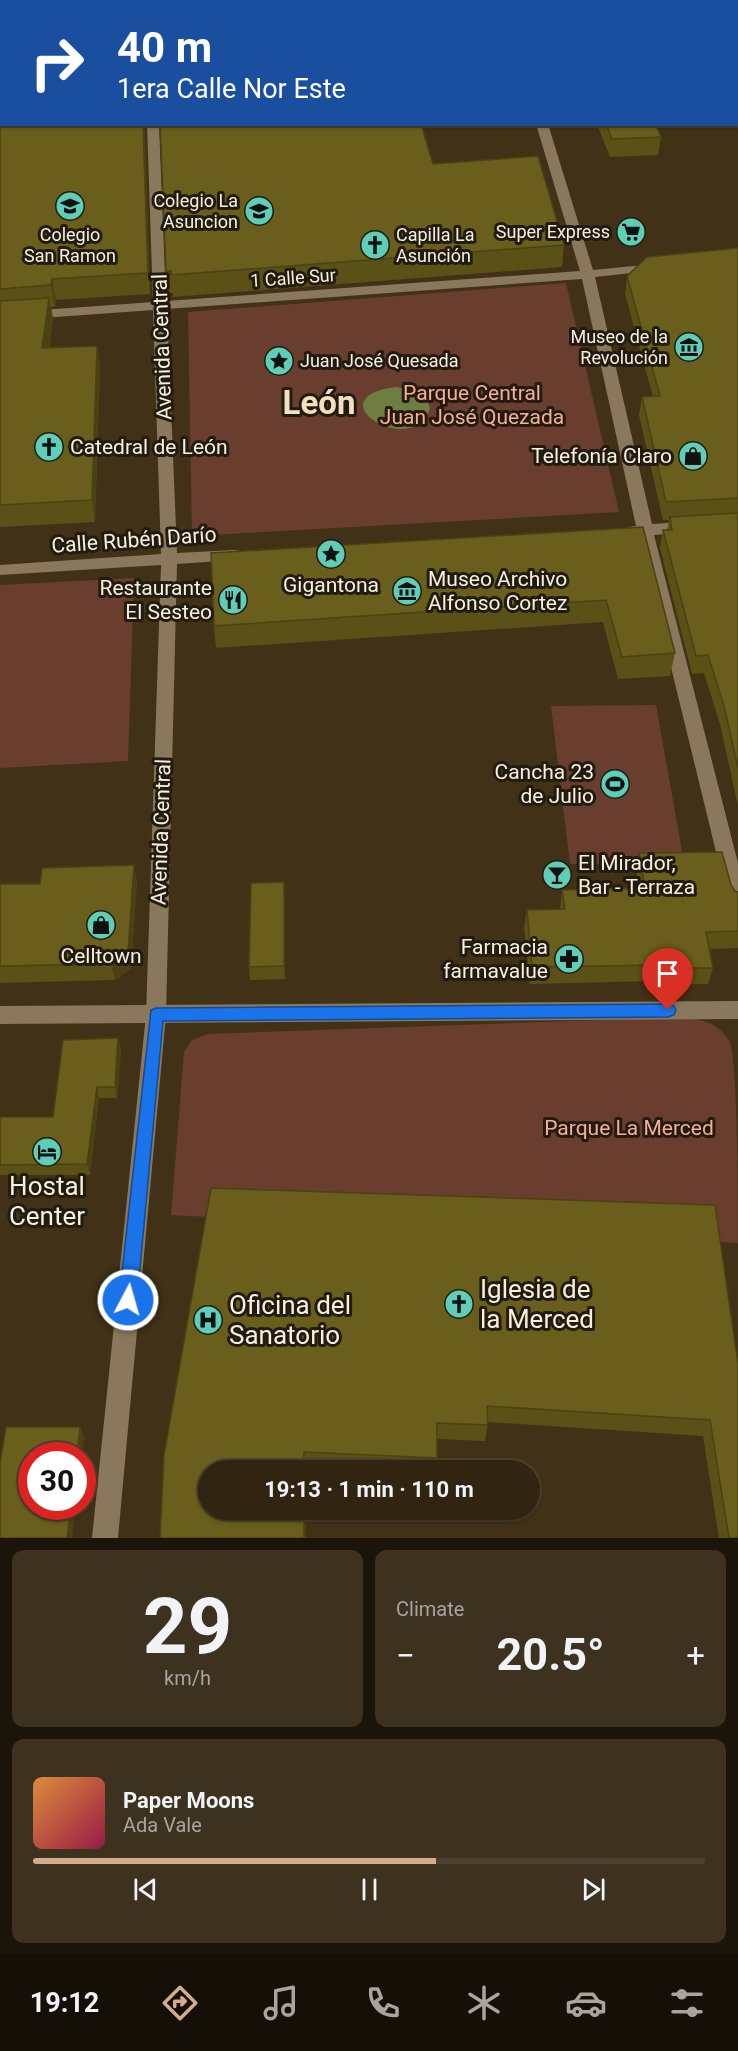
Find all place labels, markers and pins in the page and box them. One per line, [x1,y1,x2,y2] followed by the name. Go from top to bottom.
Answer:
[54,190,86,222] school or university icon: Colegio San Ramon
[153,190,238,232] place label: Colegio La Asuncion
[243,195,275,227] school or university icon: Colegio La Asuncion
[615,216,647,248] supermarket icon: Super Express
[496,221,610,242] place label: Super Express
[24,224,116,266] place label: Colegio San Ramon
[396,224,475,266] place label: Capilla La Asunción
[359,229,391,261] church icon: Capilla La Asunción
[570,326,668,368] place label: Museo de la Revolución
[673,331,705,363] museum icon: Museo de la Revolución
[263,345,295,377] place icon: Juan José Quesada
[300,350,458,371] place label: Juan José Quesada
[33,431,65,463] church icon: Catedral de León
[70,435,228,459] place label: Catedral de León
[677,440,709,472] shop icon: Telefonía Claro
[531,444,672,468] place label: Telefonía Claro
[315,538,347,570] place icon: Gigantona
[428,567,567,615] place label: Museo Archivo Alfonso Cortez
[283,573,379,597] place label: Gigantona
[391,575,423,607] museum icon: Museo Archivo Alfonso Cortez
[99,576,212,624] place label: Restaurante El Sesteo
[217,584,249,616] restaurant icon: Restaurante El Sesteo
[495,760,594,808] place label: Cancha 23 de Julio
[599,768,631,800] sports icon: Cancha 23 de Julio
[578,851,695,899] place label: El Mirador, Bar - Terraza
[541,859,573,891] bar icon: El Mirador, Bar - Terraza
[85,909,117,941] shop icon: Celltown
[443,935,548,983] place label: Farmacia farmavalue
[553,943,585,975] pharmacy icon: Farmacia farmavalue
[60,944,142,968] place label: Celltown
[642,948,693,1010] pin
[31,1136,63,1168] hotel icon: Hostal Center
[9,1171,85,1231] place label: Hostal Center
[480,1274,594,1334] place label: Iglesia de la Merced
[443,1288,475,1320] church icon: Iglesia de la Merced
[229,1290,351,1350] place label: Oficina del Sanatorio
[192,1304,224,1336] hospital icon: Oficina del Sanatorio

